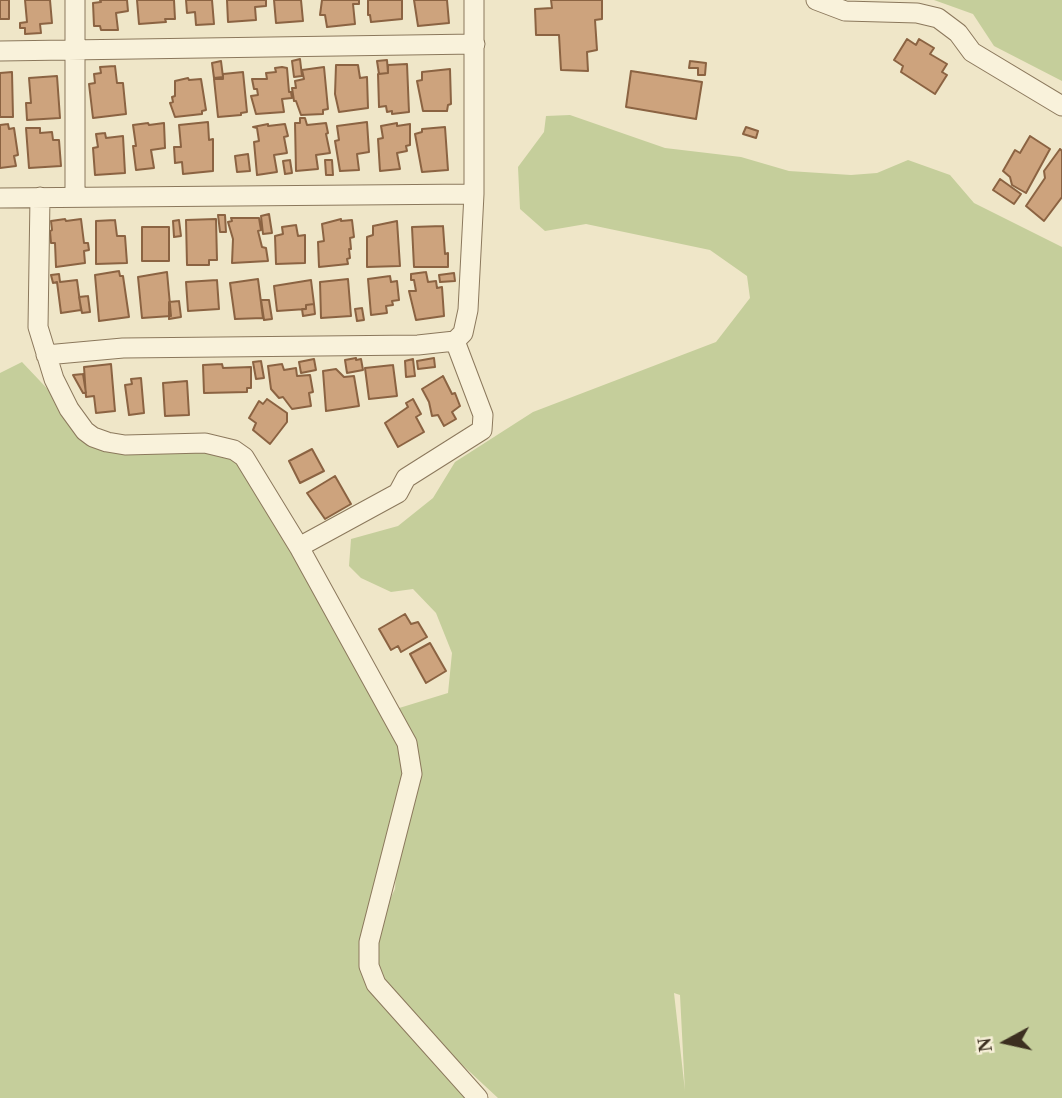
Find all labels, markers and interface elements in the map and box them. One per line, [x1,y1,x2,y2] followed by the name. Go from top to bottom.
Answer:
[971,1007,1041,1077] north arrow
[973,1037,996,1053] text: N

